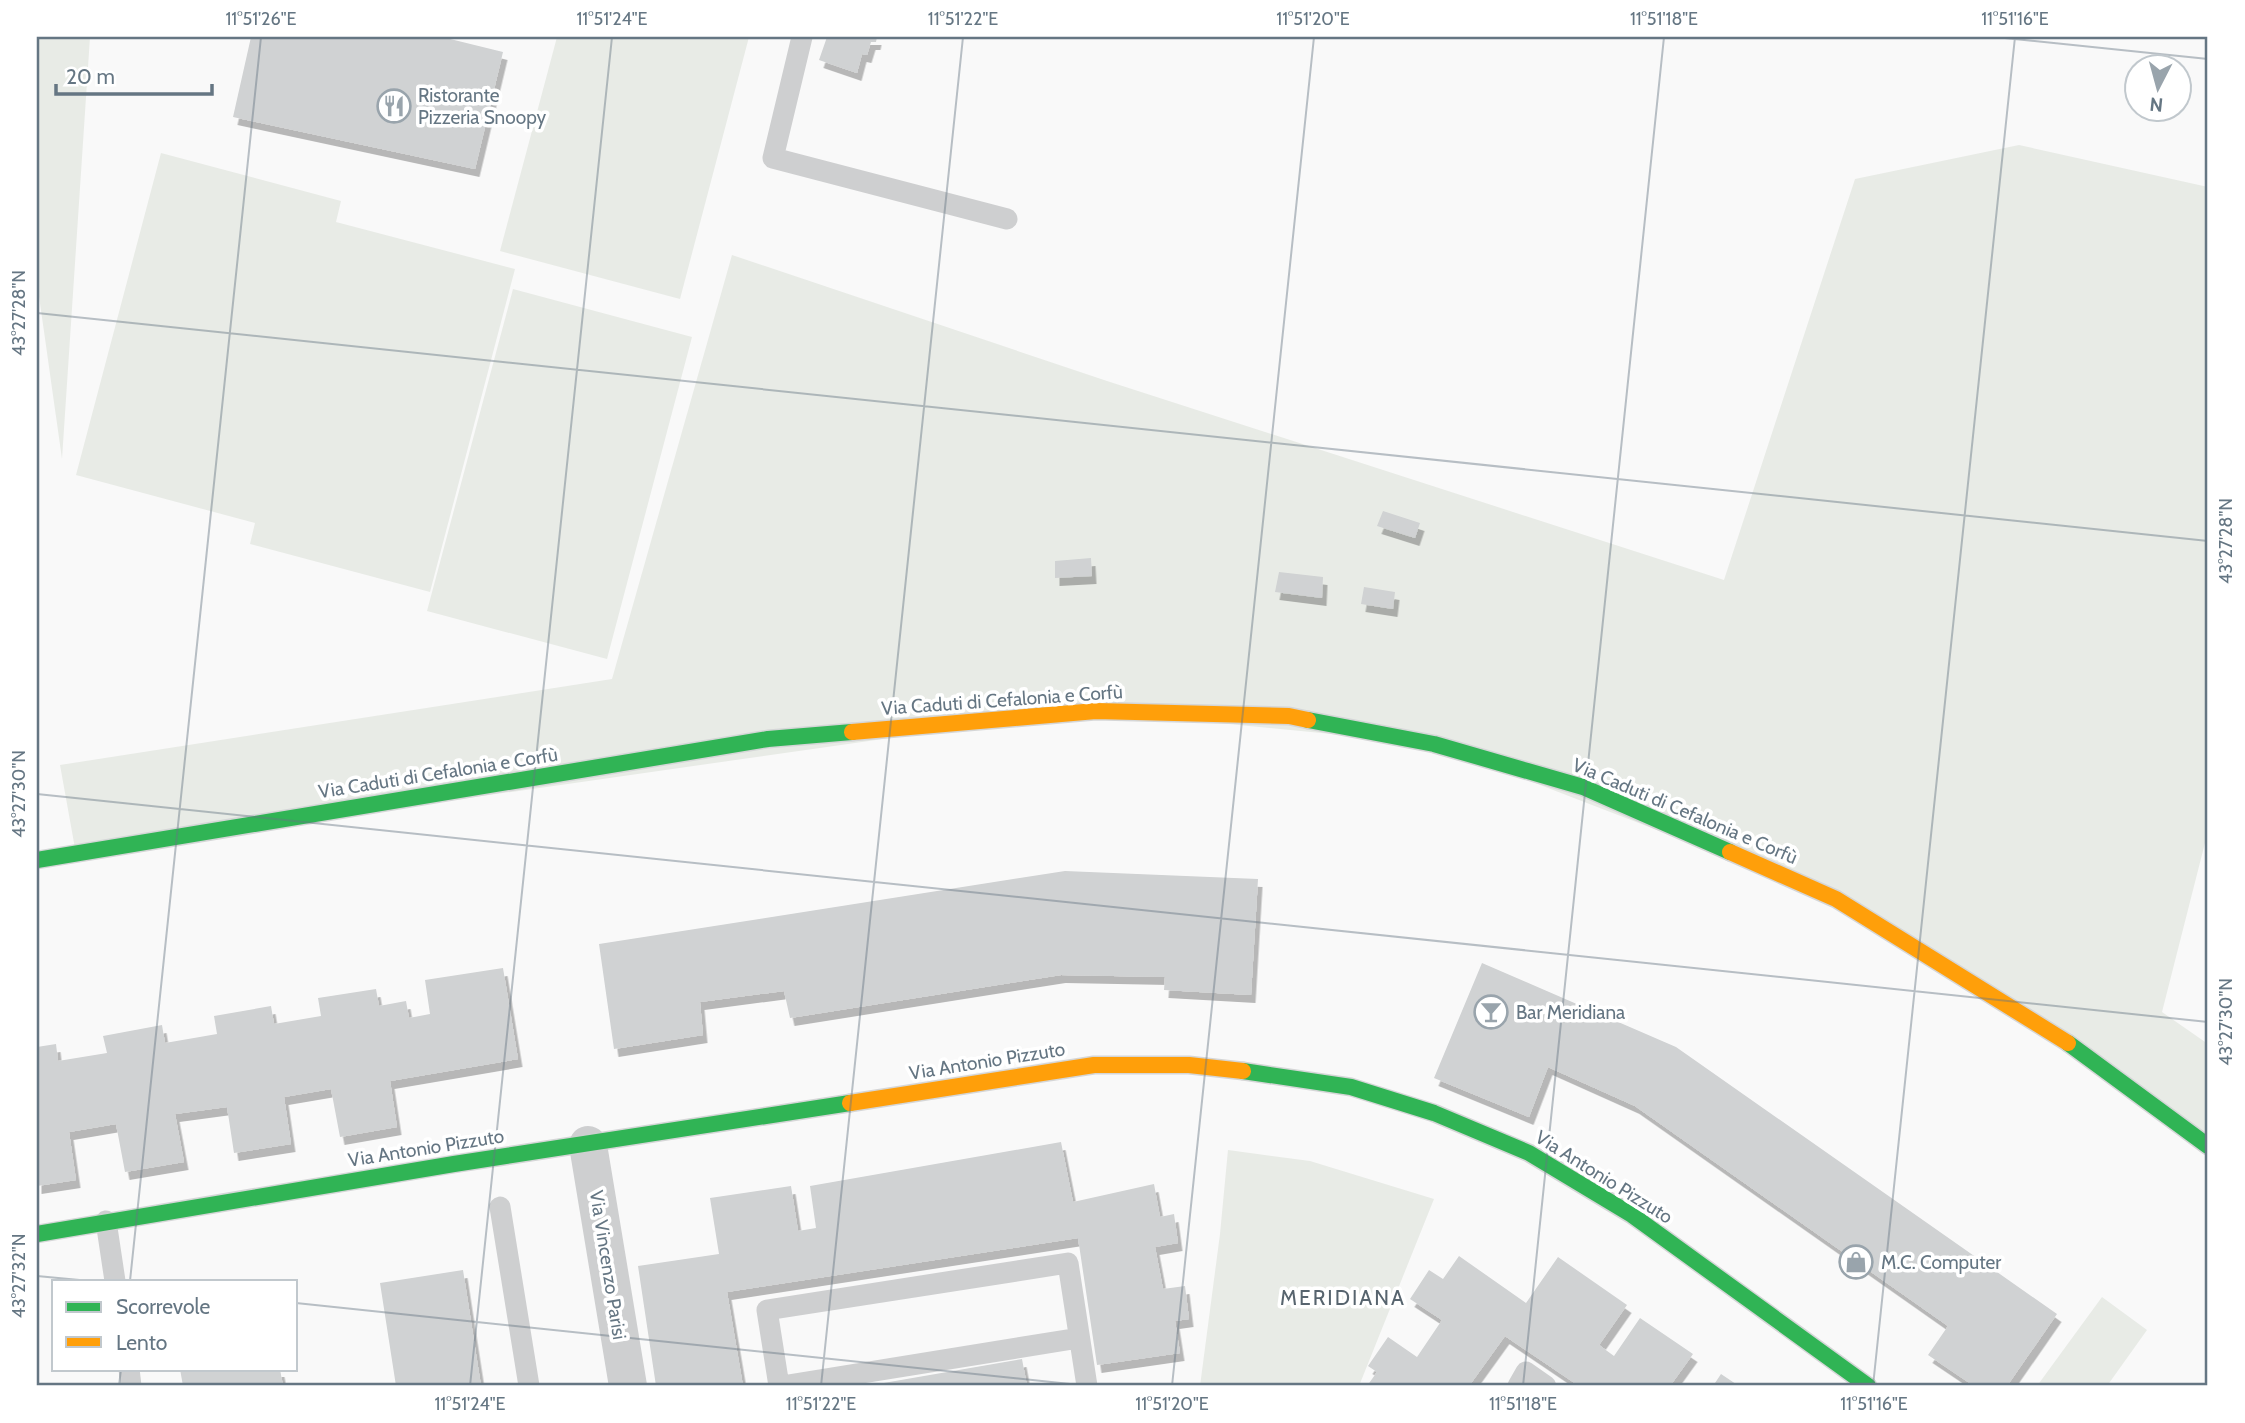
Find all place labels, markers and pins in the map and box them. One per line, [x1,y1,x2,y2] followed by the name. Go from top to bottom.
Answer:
[418,84,547,129] place label: Ristorante Pizzeria Snoopy
[375,87,413,125] restaurant icon: Ristorante Pizzeria Snoopy
[1472,993,1510,1031] bar icon: Bar Meridiana
[1516,1001,1625,1024] place label: Bar Meridiana
[1837,1243,1875,1281] shop icon: M.C. Computer
[1881,1251,2001,1274] place label: M.C. Computer

